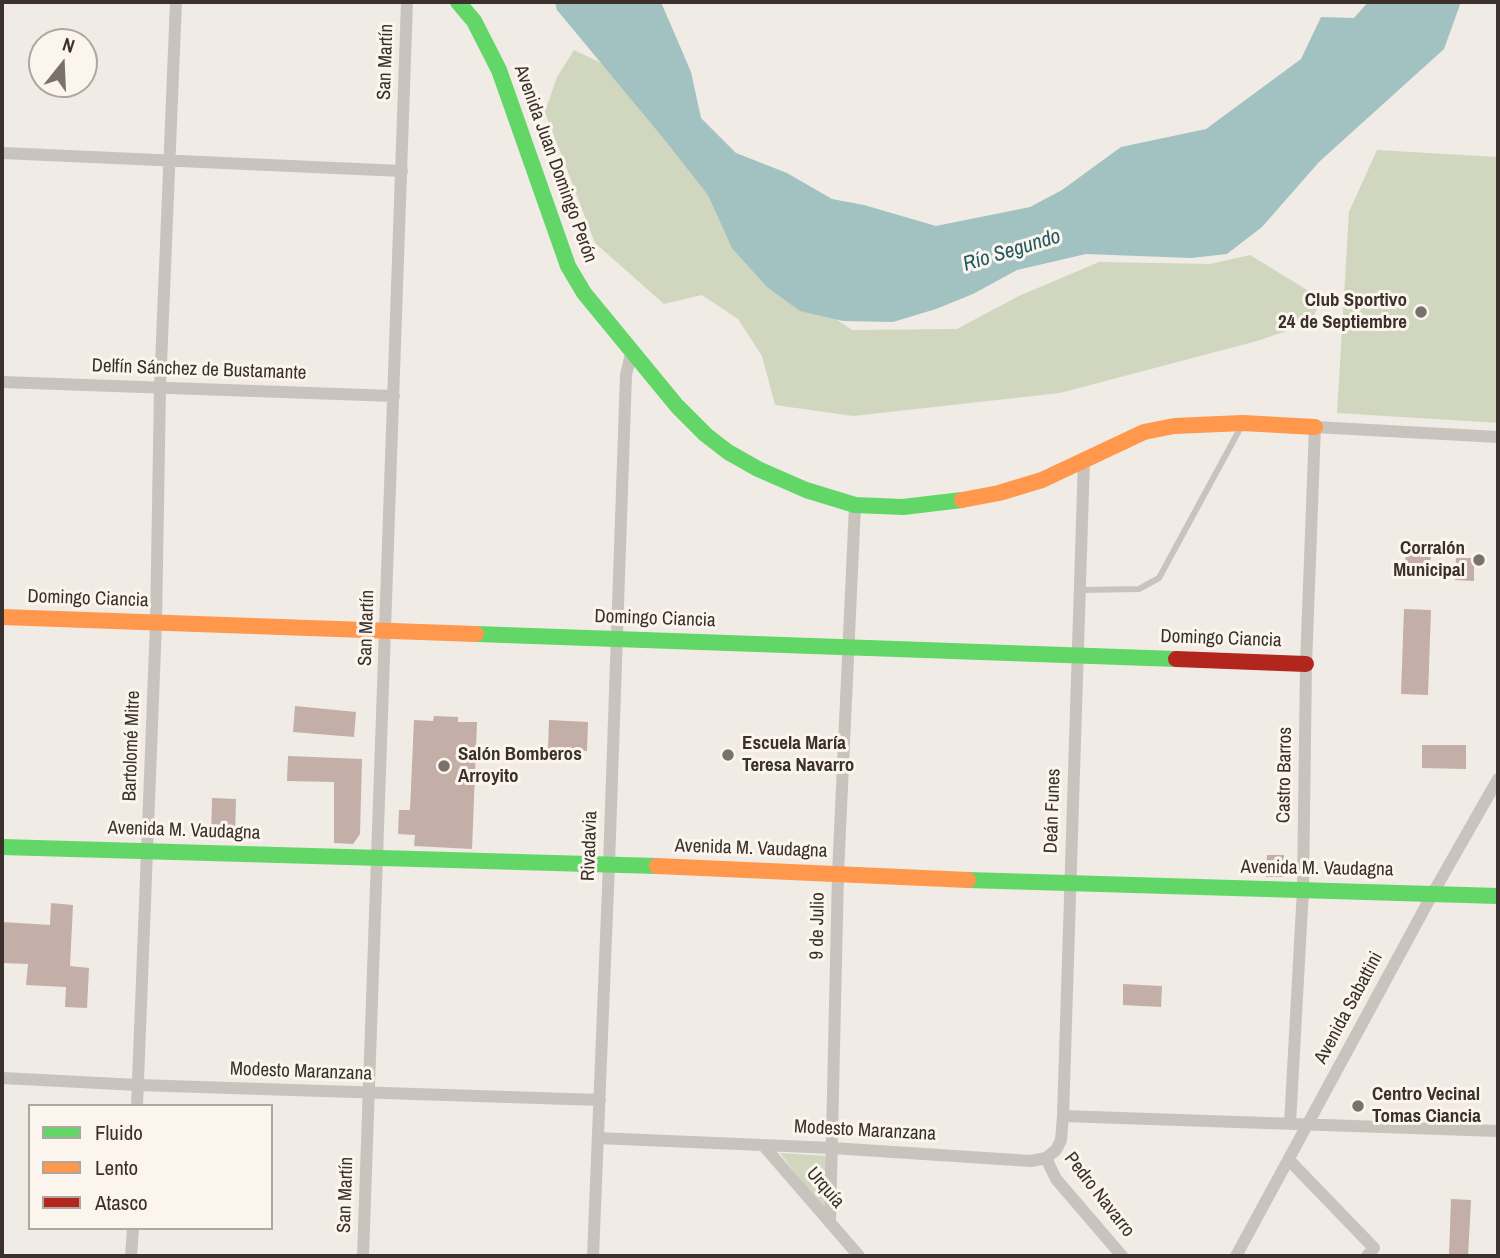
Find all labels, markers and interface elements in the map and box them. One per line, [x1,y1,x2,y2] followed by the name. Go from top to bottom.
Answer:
[373,24,399,100] street label: San Martín
[28,28,98,98] north arrow
[60,31,78,59] text: N
[509,62,601,266] street label: Avenida Juan Domingo Perón
[960,224,1064,278] water label: Río Segundo
[1278,290,1407,334] place label: Club Sportivo 24 de Septiembre
[1413,304,1429,320] marker: Club Sportivo 24 de Septiembre
[91,355,307,385] street label: Delfín Sánchez de Bustamante
[1393,538,1465,582] place label: Corralón Municipal
[1471,552,1487,568] marker: Corralón Municipal
[27,585,149,613] street label: Domingo Ciancia
[354,590,380,666] street label: San Martín
[594,605,716,633] street label: Domingo Ciancia
[1160,625,1282,653] street label: Domingo Ciancia
[119,690,145,802] street label: Bartolomé Mitre
[1273,727,1297,823] street label: Castro Barros
[742,733,854,777] place label: Escuela María Teresa Navarro
[458,744,582,788] place label: Salón Bomberos Arroyito
[720,747,736,763] marker: Escuela María Teresa Navarro
[436,758,452,774] marker: Salón Bomberos Arroyito
[1040,768,1066,854] street label: Deán Funes
[577,811,603,881] street label: Rivadavia
[107,817,261,845] street label: Avenida M. Vaudagna
[674,835,828,863] street label: Avenida M. Vaudagna
[1240,856,1394,882] street label: Avenida M. Vaudagna
[806,892,830,960] street label: 9 de Julio
[1310,948,1388,1068] street label: Avenida Sabattini
[230,1058,372,1086] street label: Modesto Maranzana
[1372,1084,1481,1128] place label: Centro Vecinal Tomas Ciancia
[1350,1098,1366,1114] marker: Centro Vecinal Tomas Ciancia
[28,1104,273,1230] legend
[793,1116,937,1146] street label: Modesto Maranzana
[95,1118,143,1147] text: Fluido
[1059,1148,1139,1242] street label: Pedro Navarro
[95,1153,138,1182] text: Lento
[333,1157,359,1233] street label: San Martín
[801,1163,849,1213] street label: Urquía
[95,1188,148,1217] text: Atasco

